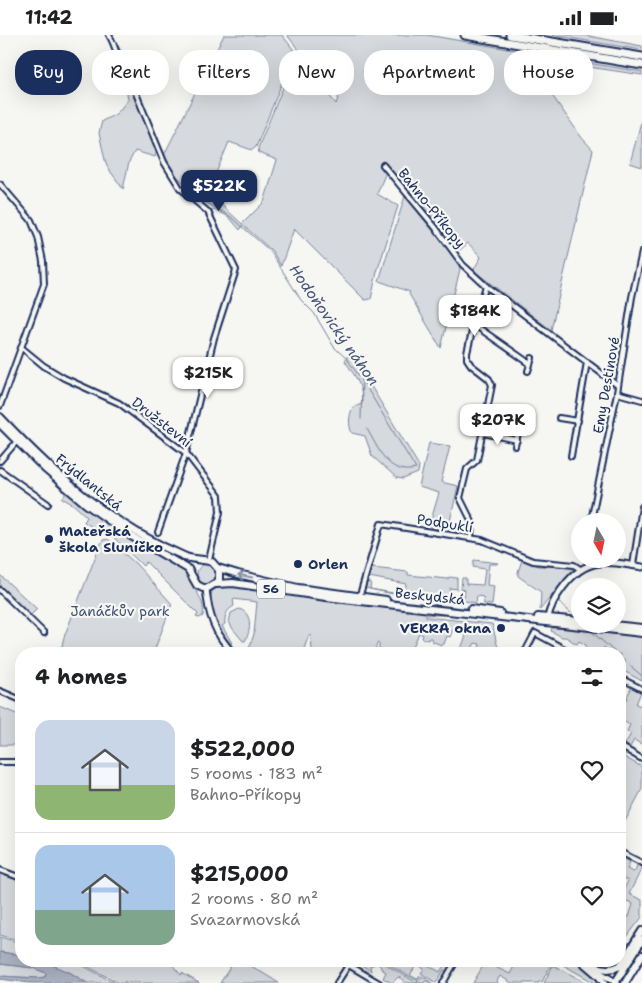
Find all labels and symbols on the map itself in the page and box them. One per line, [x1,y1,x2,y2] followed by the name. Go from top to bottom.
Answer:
[394,164,470,252] street label: Bahno-Příkopy
[184,169,254,212] pin: $522K
[285,260,383,390] water label: Hodoňovický náhon
[440,295,510,337] pin: $184K
[589,335,623,435] street label: Emy Destinové
[173,357,243,399] pin: $215K
[128,393,196,451] street label: Družstevní
[463,403,533,446] pin: $207K
[52,450,126,515] street label: Frýdlantská
[416,510,474,536] street label: Podpuklí
[571,513,626,567] north arrow
[59,522,163,556] place label: Mateřská škola Sluníčko
[43,533,55,545] marker: Mateřská škola Sluníčko
[308,555,348,573] place label: Orlen
[292,558,304,570] marker: Orlen
[238,571,254,580] one-way arrow
[257,579,285,599] road number: 56
[394,583,466,609] street label: Beskydská
[70,602,170,620] park label: Janáčkův park
[400,619,491,637] place label: VEKRA okna
[495,622,507,634] marker: VEKRA okna

